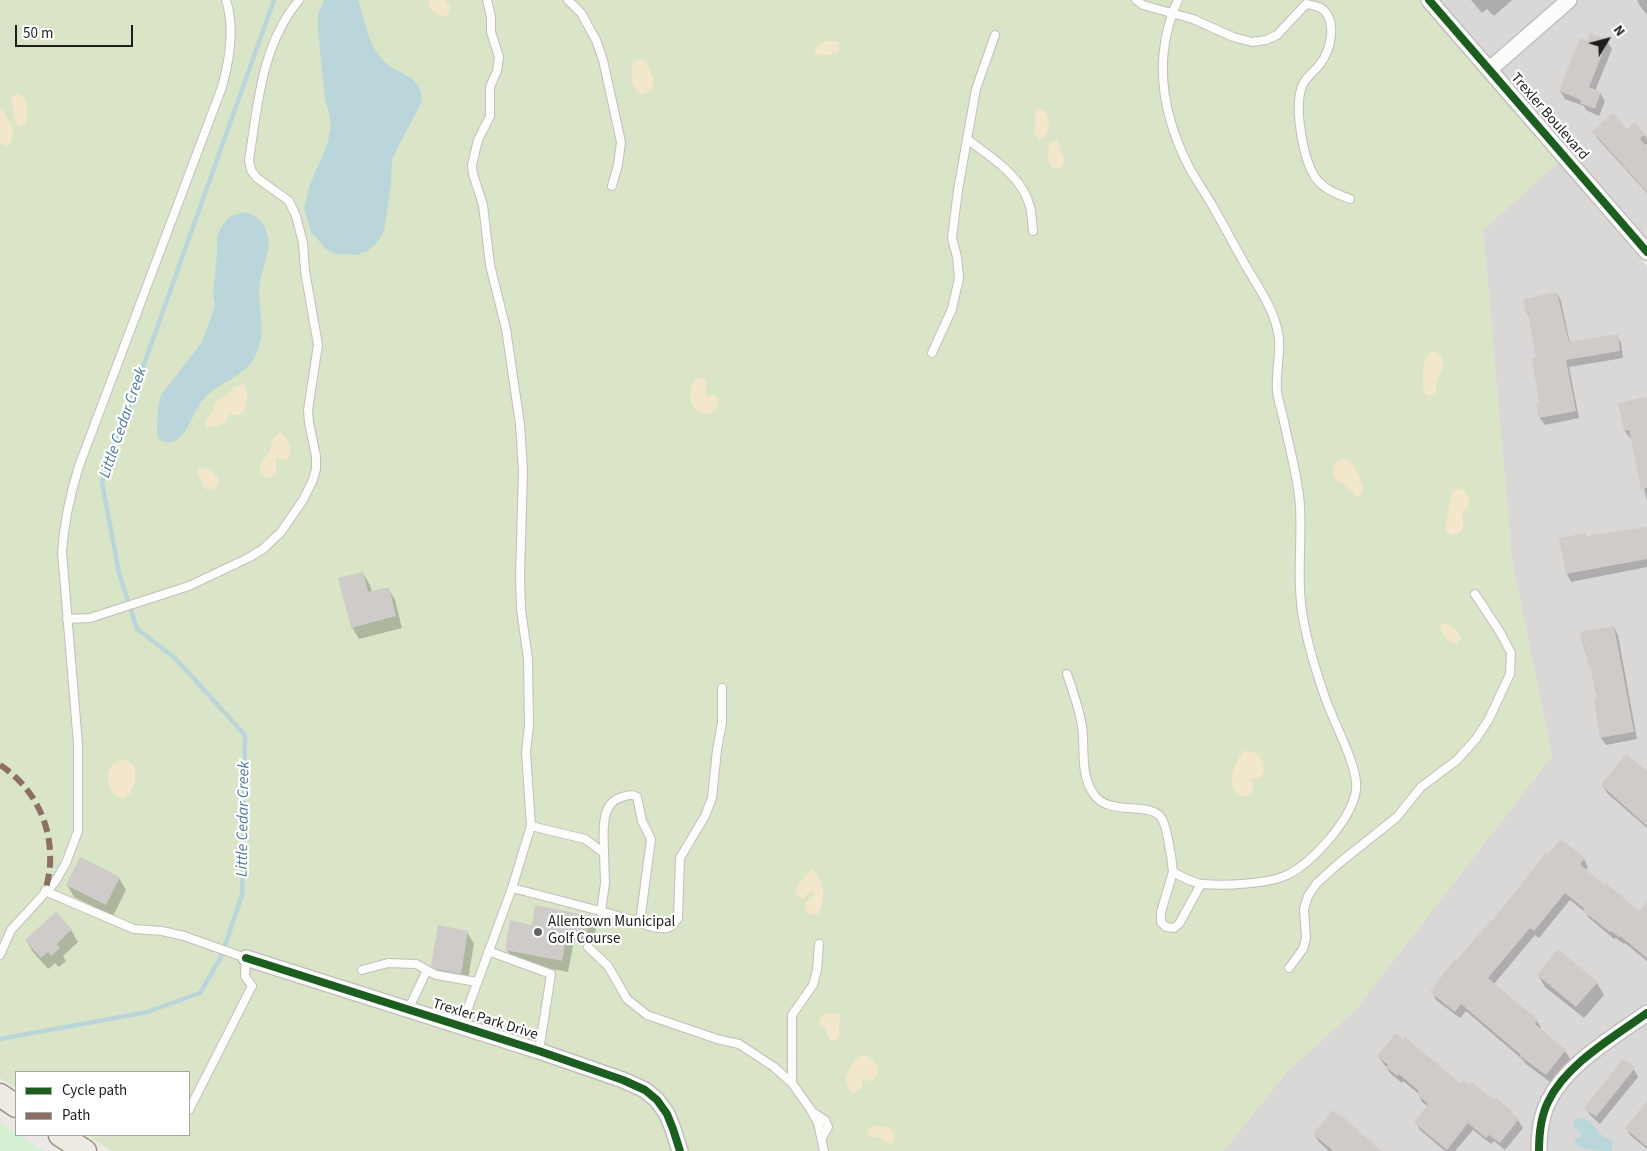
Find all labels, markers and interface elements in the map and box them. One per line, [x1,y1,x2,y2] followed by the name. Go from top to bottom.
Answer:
[18,15,135,47] scale bar
[1582,15,1632,65] north arrow
[1608,21,1630,41] text: N
[23,23,53,44] text: 50 m
[1506,70,1592,164] street label: Trexler Boulevard
[96,365,152,481] water label: Little Cedar Creek
[233,761,255,877] water label: Little Cedar Creek
[548,914,675,949] place label: Allentown Municipal Golf Course
[532,926,544,938] marker: Allentown Municipal Golf Course
[430,995,540,1045] street label: Trexler Park Drive
[15,1071,190,1136] legend
[62,1080,127,1101] text: Cycle path
[62,1105,90,1126] text: Path

